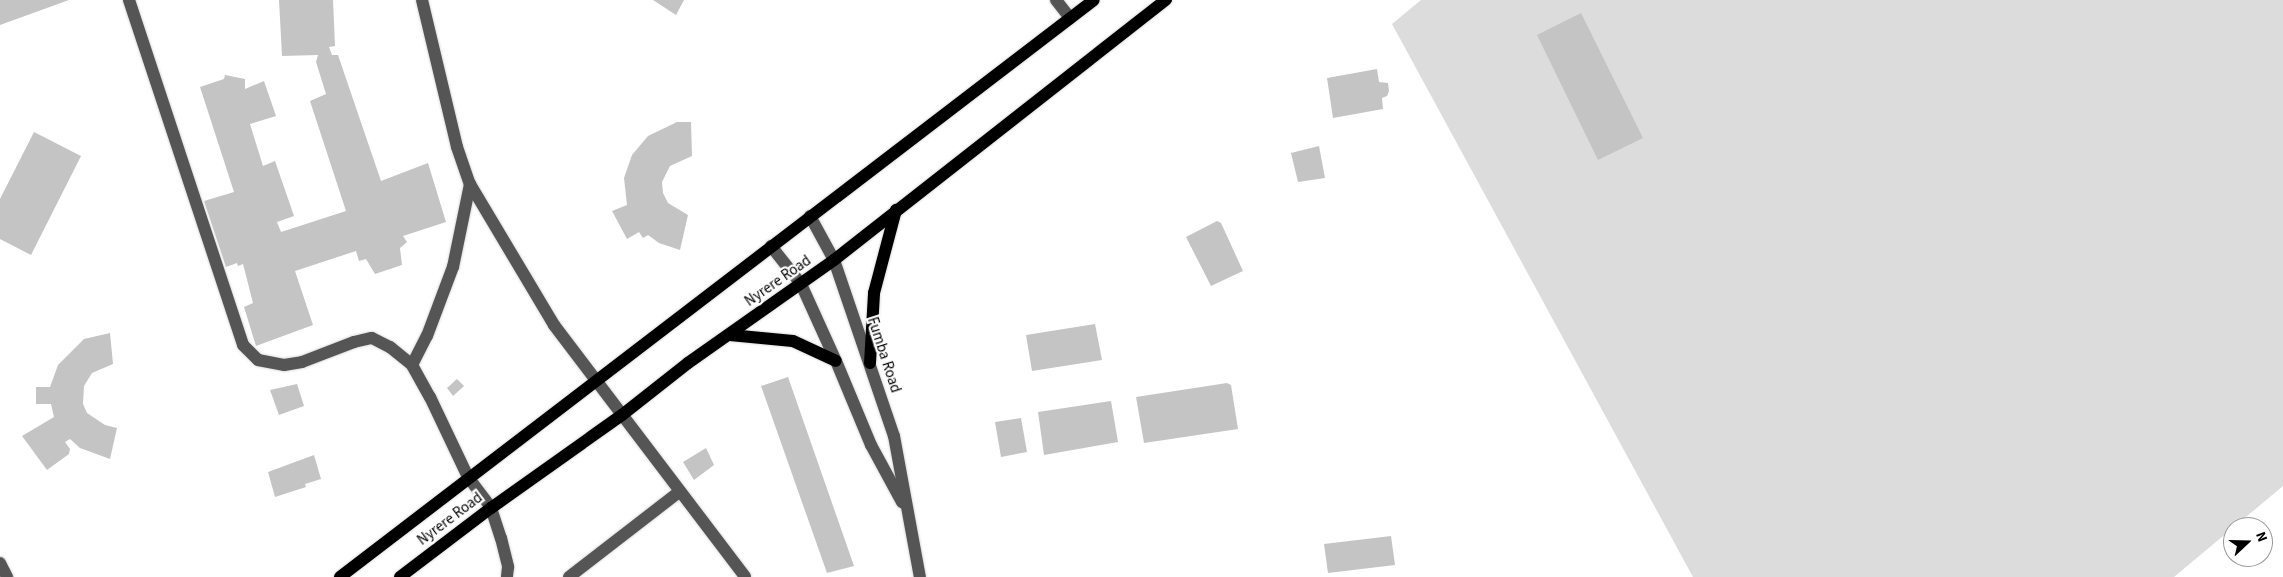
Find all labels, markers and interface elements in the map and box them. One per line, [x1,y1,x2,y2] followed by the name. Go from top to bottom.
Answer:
[741,252,815,310] street label: Nyrere Road
[863,315,905,395] street label: Fumba Road
[414,489,486,549] street label: Nyrere Road
[2223,517,2273,567] north arrow
[2250,529,2272,545] text: N

